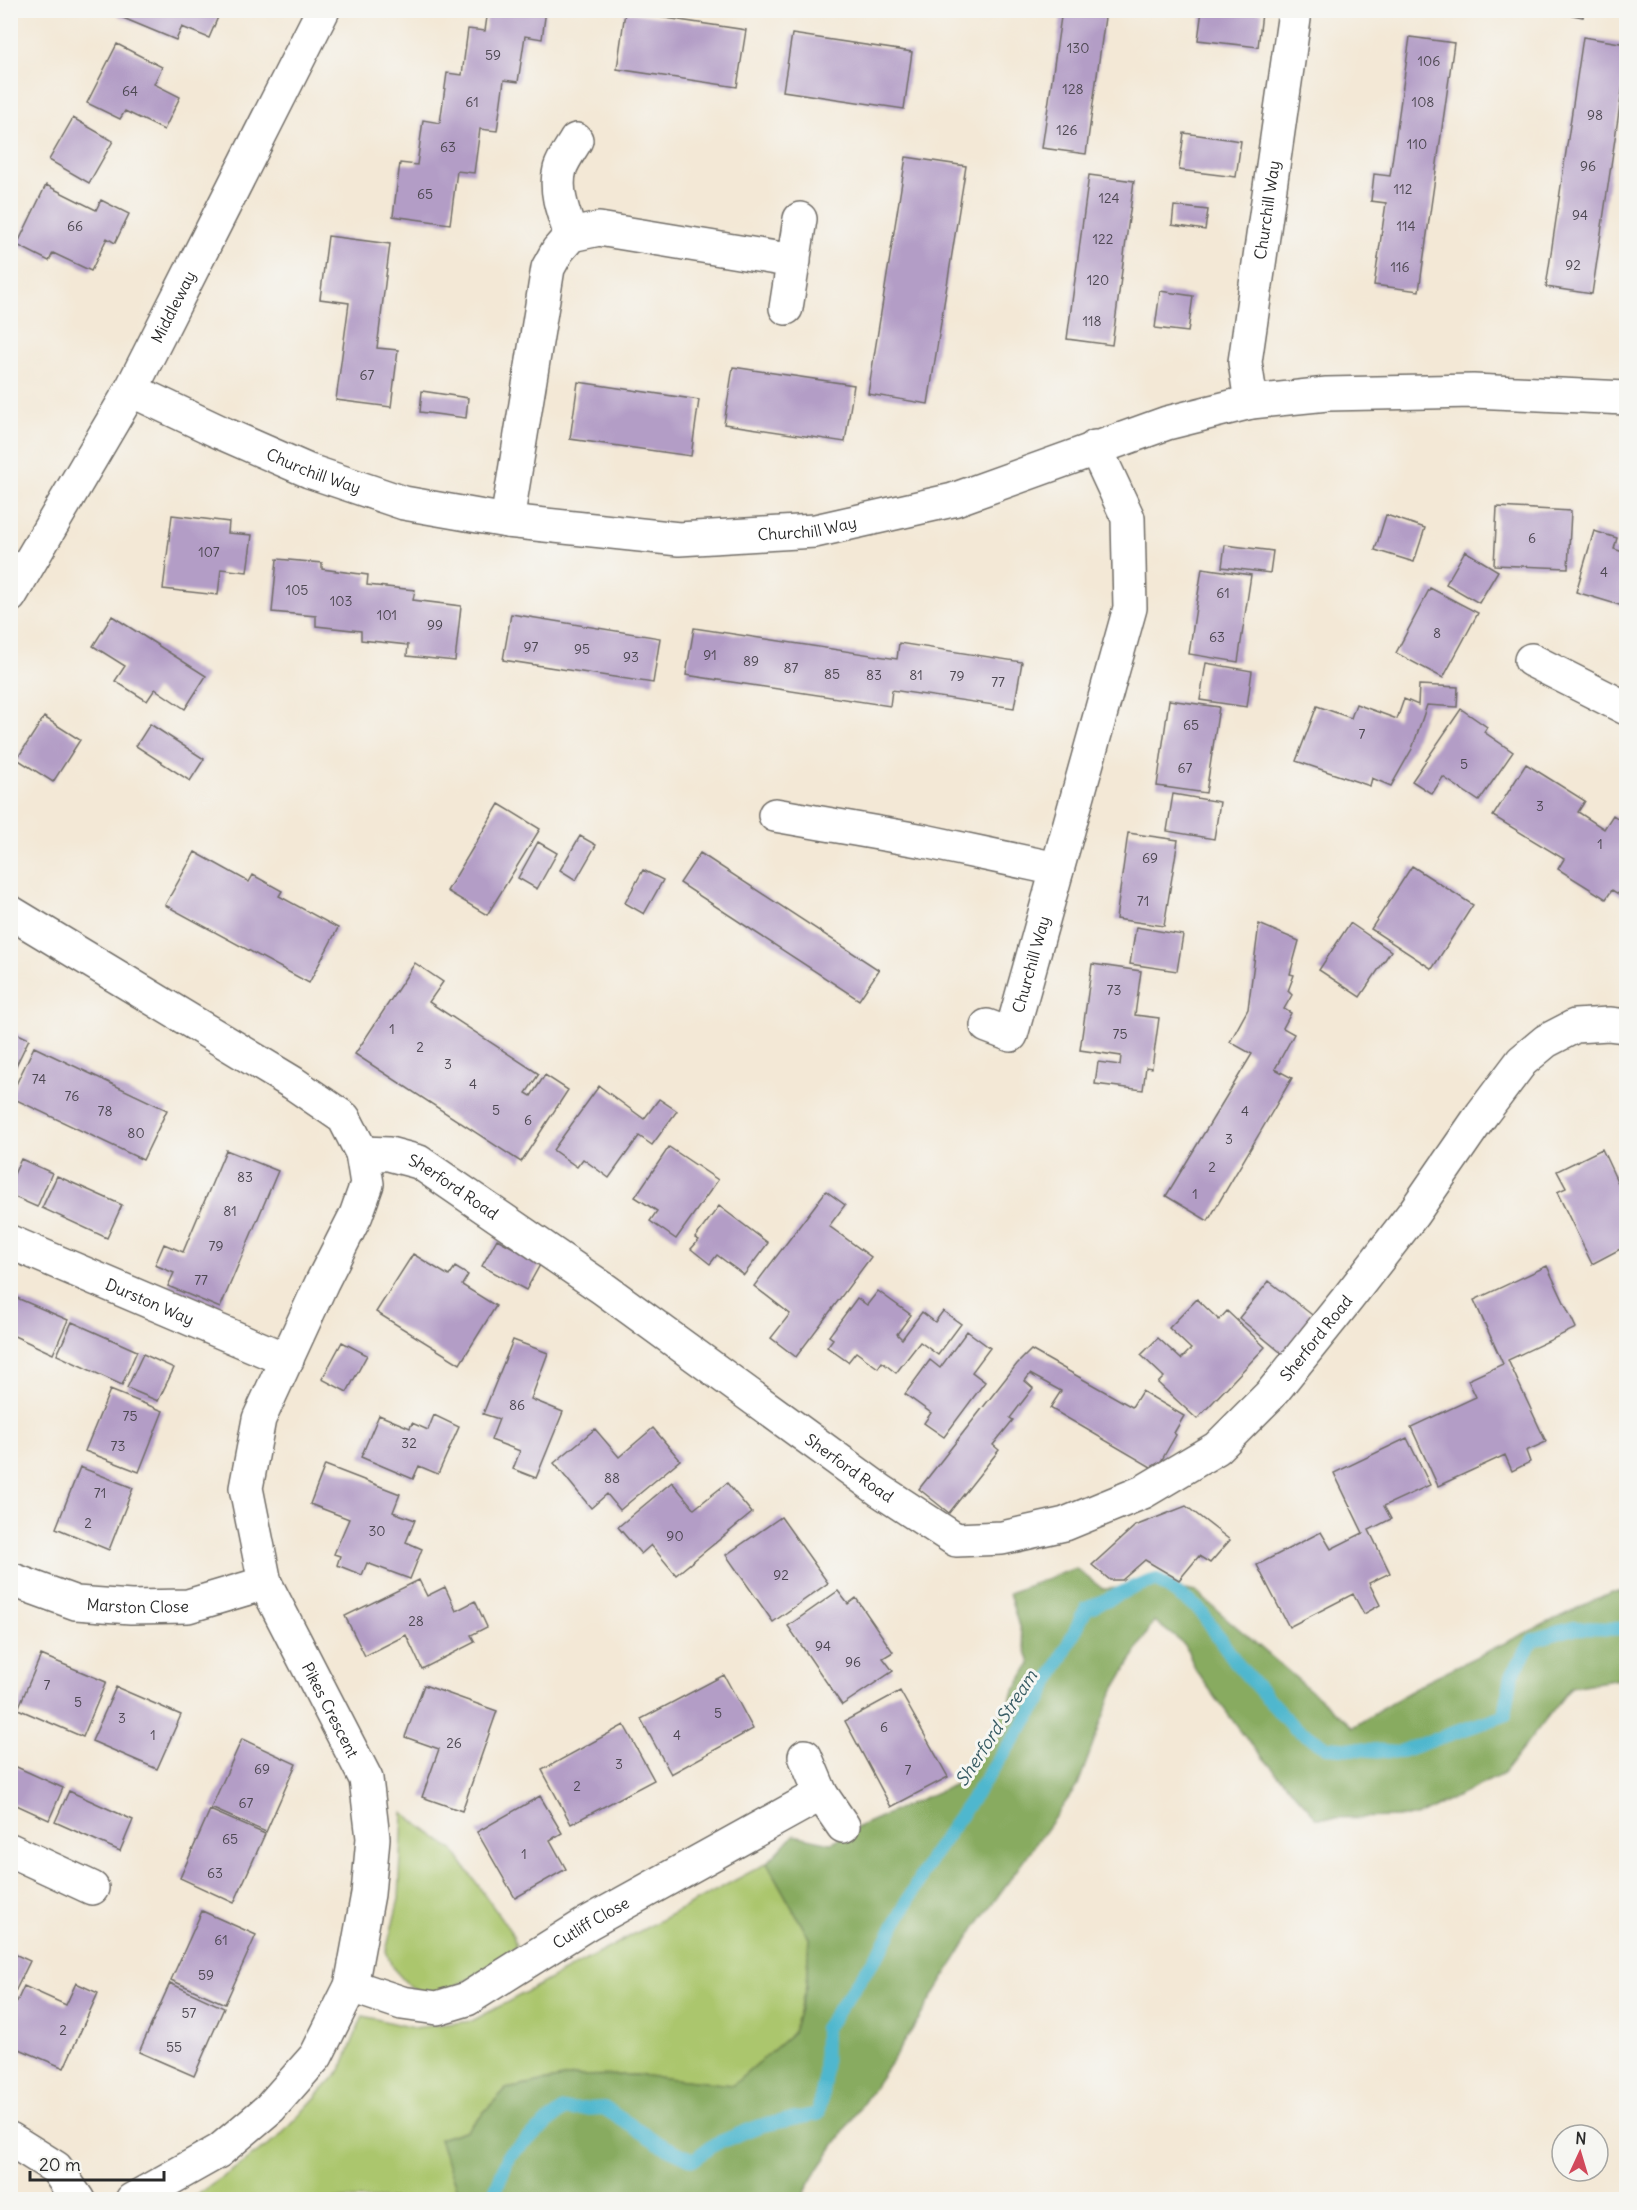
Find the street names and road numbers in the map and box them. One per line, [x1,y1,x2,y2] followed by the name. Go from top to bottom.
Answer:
[1250,159,1284,261] street label: Churchill Way
[146,267,200,346] street label: Middleway
[263,444,364,498] street label: Churchill Way
[757,512,858,544] street label: Churchill Way
[1008,914,1054,1015] street label: Churchill Way
[406,1150,502,1224] street label: Sherford Road
[103,1274,197,1329] street label: Durston Way
[1275,1291,1356,1385] street label: Sherford Road
[801,1429,897,1506] street label: Sherford Road
[86,1594,189,1617] street label: Marston Close
[298,1659,363,1761] street label: Pikes Crescent
[549,1892,633,1953] street label: Cutliff Close

